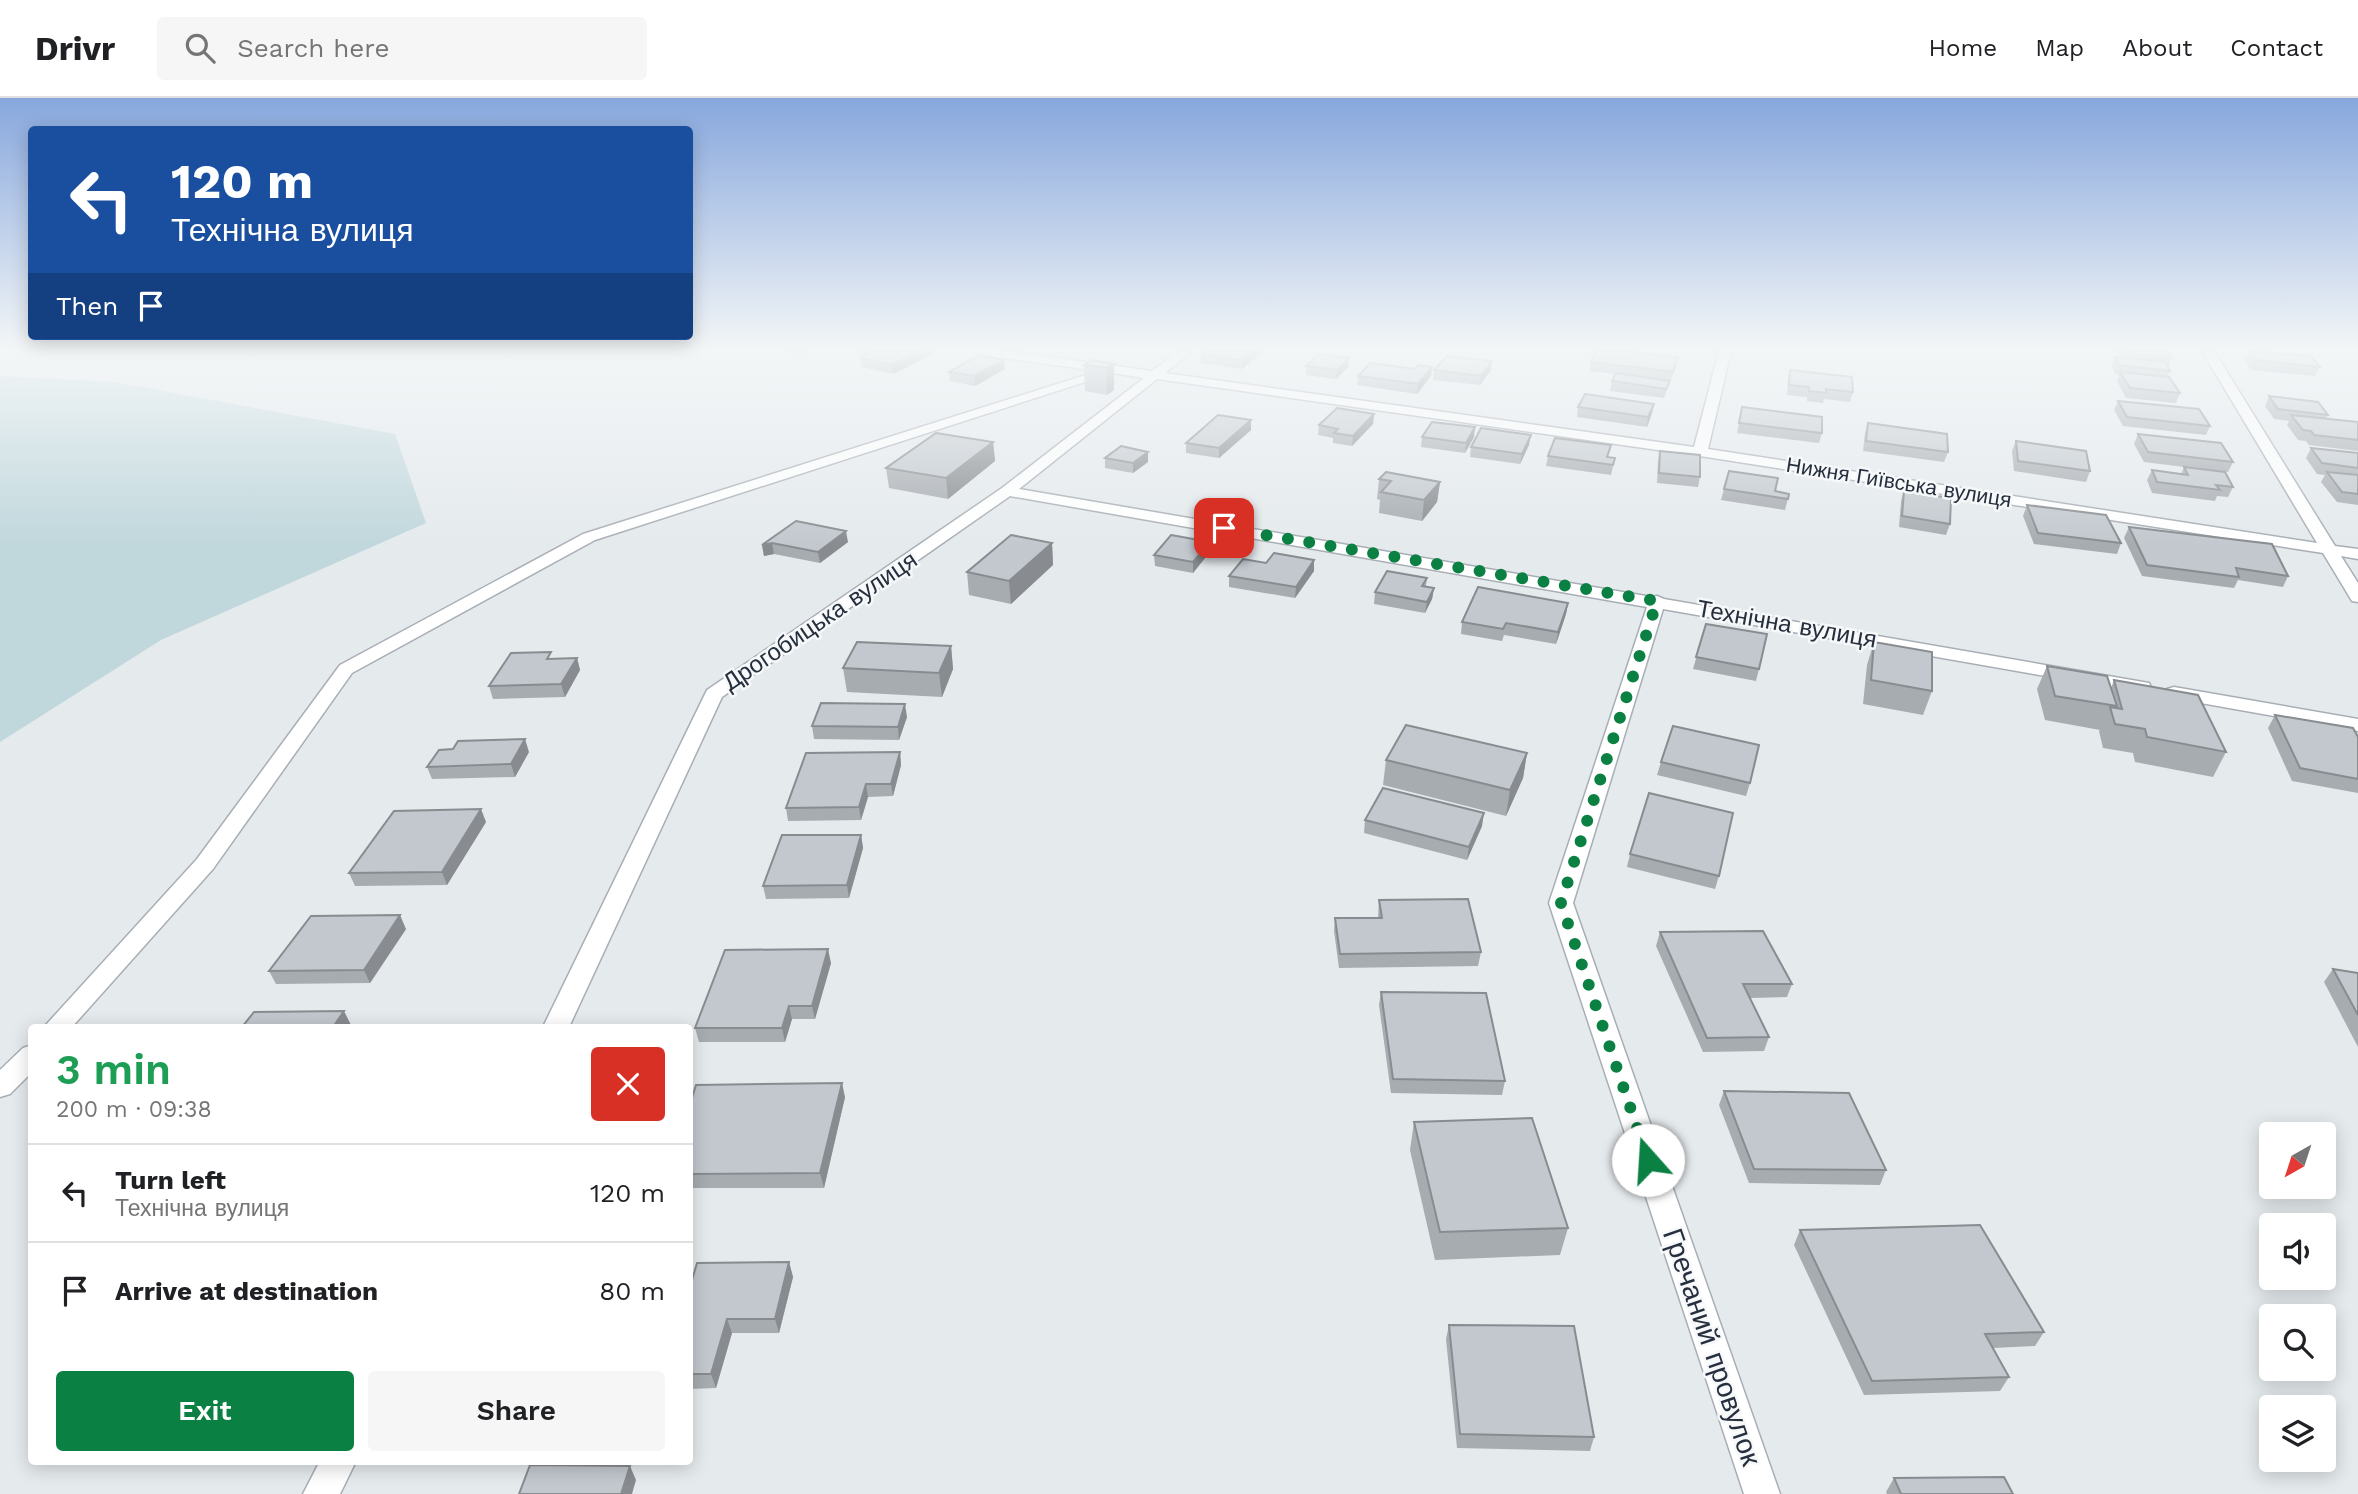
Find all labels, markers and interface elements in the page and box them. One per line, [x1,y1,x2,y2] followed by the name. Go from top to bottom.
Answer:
[157,17,647,80] search box
[35,29,115,68] text: Drivr
[181,29,219,67] icon: search
[237,33,390,63] text: Search here
[1929,34,1997,62] text: Home
[2035,34,2084,62] text: Map
[2122,34,2192,62] text: About
[2230,34,2323,62] text: Contact
[171,152,313,210] text: 120 m
[56,154,147,245] icon: left
[171,211,413,249] text: Технічна вулиця
[132,287,170,325] icon: arrive
[56,291,118,321] text: Then
[1785,452,2013,512] street label: Нижня Гиївська вулиця
[1194,498,1254,558] pin
[1205,509,1243,547] icon: arrive
[718,546,922,696] street label: Дрогобицька вулиця
[1695,594,1879,654] street label: Технічна вулиця
[56,1045,171,1094] text: 3 min
[591,1047,665,1121] button: close
[56,1096,212,1123] text: 200 m · 09:38
[2259,1122,2336,1199] north arrow
[2259,1122,2336,1472] map controls
[1611,1123,1685,1197] position arrow
[115,1165,226,1195] text: Turn left
[56,1174,94,1212] icon: left
[590,1178,665,1208] text: 120 m
[115,1195,289,1222] text: Технічна вулиця
[2259,1213,2336,1290] button: sound
[1656,1224,1768,1471] street label: Гречаний провулок
[56,1272,94,1310] icon: arrive
[115,1276,378,1306] text: Arrive at destination
[599,1276,665,1306] text: 80 m
[2259,1304,2336,1381] button: search
[56,1371,354,1451] button: Exit
[368,1371,665,1451] button: Share
[2259,1395,2336,1472] button: layers

